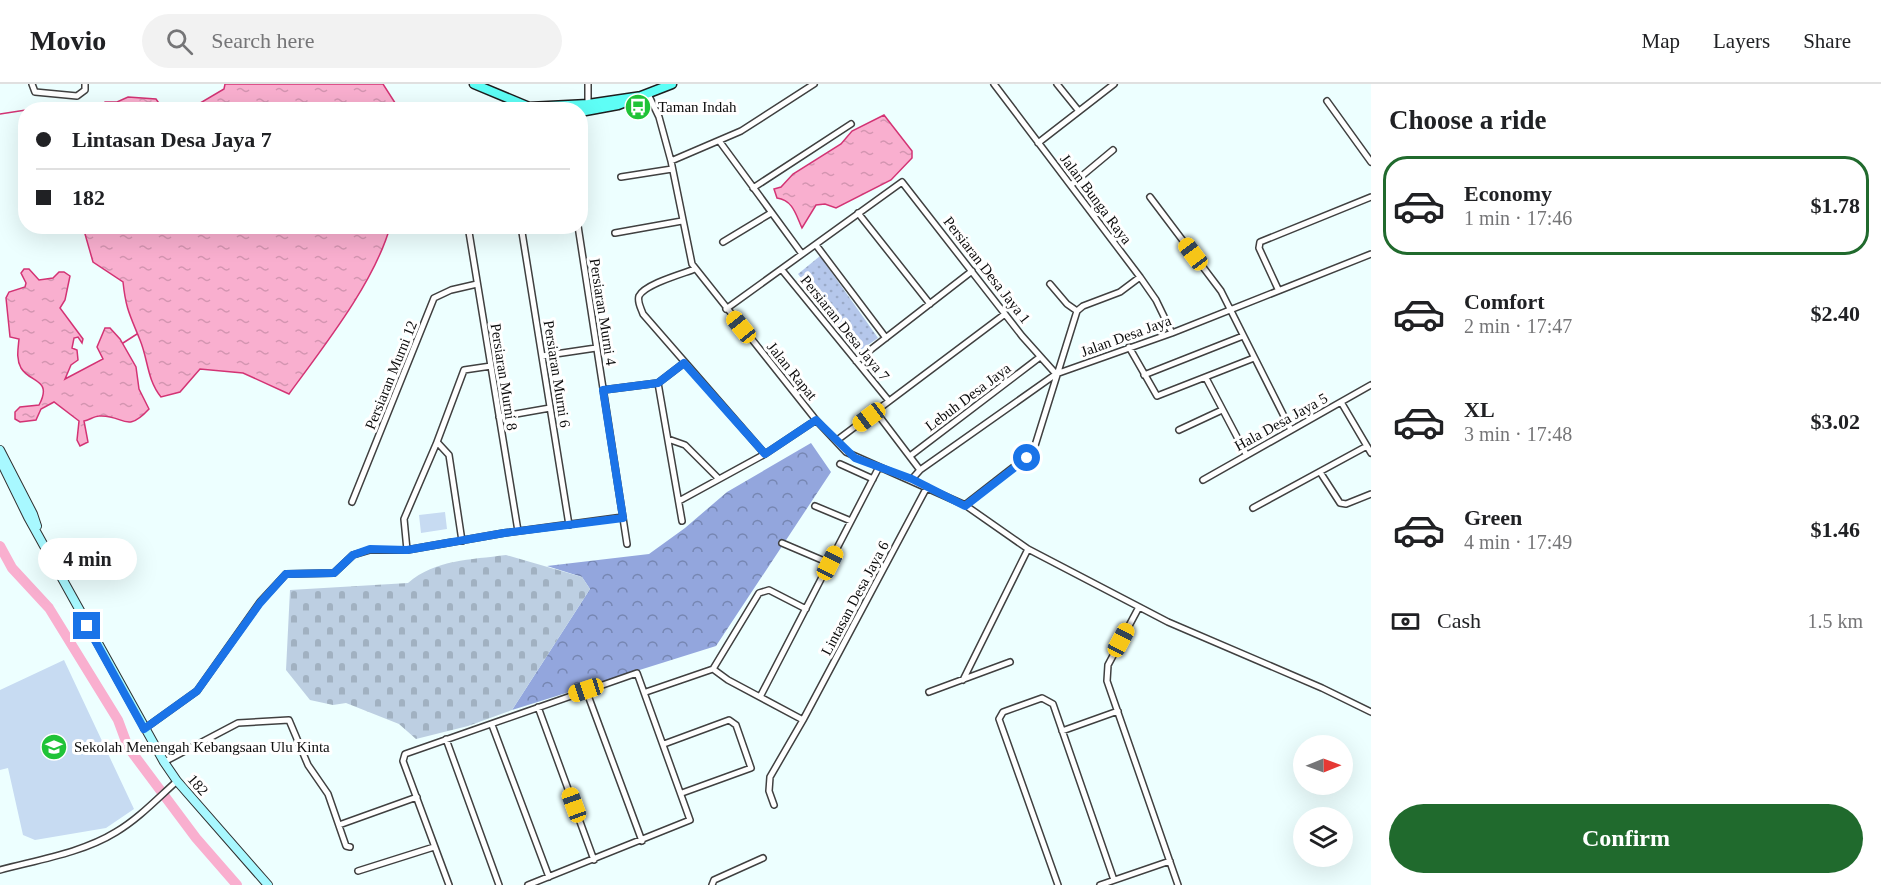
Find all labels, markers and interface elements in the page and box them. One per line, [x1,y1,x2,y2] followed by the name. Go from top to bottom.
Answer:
[142,14,562,68] search box
[30,25,106,56] text: Movio
[163,25,196,58] icon: search
[211,28,314,53] text: Search here
[1642,29,1680,53] text: Map
[1713,29,1770,53] text: Layers
[1803,29,1851,53] text: Share
[623,92,653,122] bus stop icon: Taman Indah
[658,99,737,115] place label: Taman Indah
[1389,105,1547,135] text: Choose a ride
[72,127,272,152] text: Lintasan Desa Jaya 7
[1057,151,1135,247] street label: Jalan Bunga Raya
[1392,179,1446,233] icon: car
[1464,181,1552,206] text: Economy
[72,185,105,210] text: 182
[1811,193,1860,218] text: $1.78
[1464,207,1572,229] text: 1 min · 17:46
[940,213,1034,327] street label: Persiaran Desa Jaya 1
[1175,234,1211,274] car
[587,257,619,367] street label: Persiaran Murni 4
[797,272,893,384] street label: Persiaran Desa Jaya 7
[1392,287,1446,341] icon: car
[1464,289,1545,314] text: Comfort
[1811,301,1860,326] text: $2.40
[723,307,759,347] car
[1079,312,1174,360] street label: Jalan Desa Jaya
[1464,315,1572,337] text: 2 min · 17:47
[362,318,420,432] street label: Persiaran Murni 12
[541,319,573,429] street label: Persiaran Murni 6
[488,322,520,432] street label: Persiaran Murni 8
[764,339,821,404] street label: Jalan Rapat
[922,360,1014,434] street label: Lebuh Desa Jaya
[1232,390,1330,454] street label: Hala Desa Jaya 5
[1392,395,1446,449] icon: car
[1464,397,1495,422] text: XL
[849,399,889,435] car
[1811,409,1860,434] text: $3.02
[1464,423,1572,445] text: 3 min · 17:48
[1013,444,1040,471] route start
[1392,503,1446,557] icon: car
[1464,505,1522,530] text: Green
[1811,517,1860,542] text: $1.46
[1464,531,1572,553] text: 4 min · 17:49
[818,538,892,658] street label: Lintasan Desa Jaya 6
[38,539,136,581] callout: 4 min
[814,543,846,583] car
[63,548,112,570] text: 4 min
[1389,605,1422,638] icon: cash
[1437,608,1481,633] text: Cash
[1807,610,1863,632] text: 1.5 km
[73,612,100,639] route end
[1105,620,1137,660] car
[566,676,606,704] car
[39,732,69,762] school or university icon: Sekolah Menengah Kebangsaan Ulu Kinta
[1293,735,1353,795] north arrow
[1293,735,1353,867] map controls
[74,739,330,755] place label: Sekolah Menengah Kebangsaan Ulu Kinta
[185,771,211,799] street label: 182
[559,785,589,825] car
[1389,804,1863,873] button: Confirm
[1293,807,1353,867] button: layers

